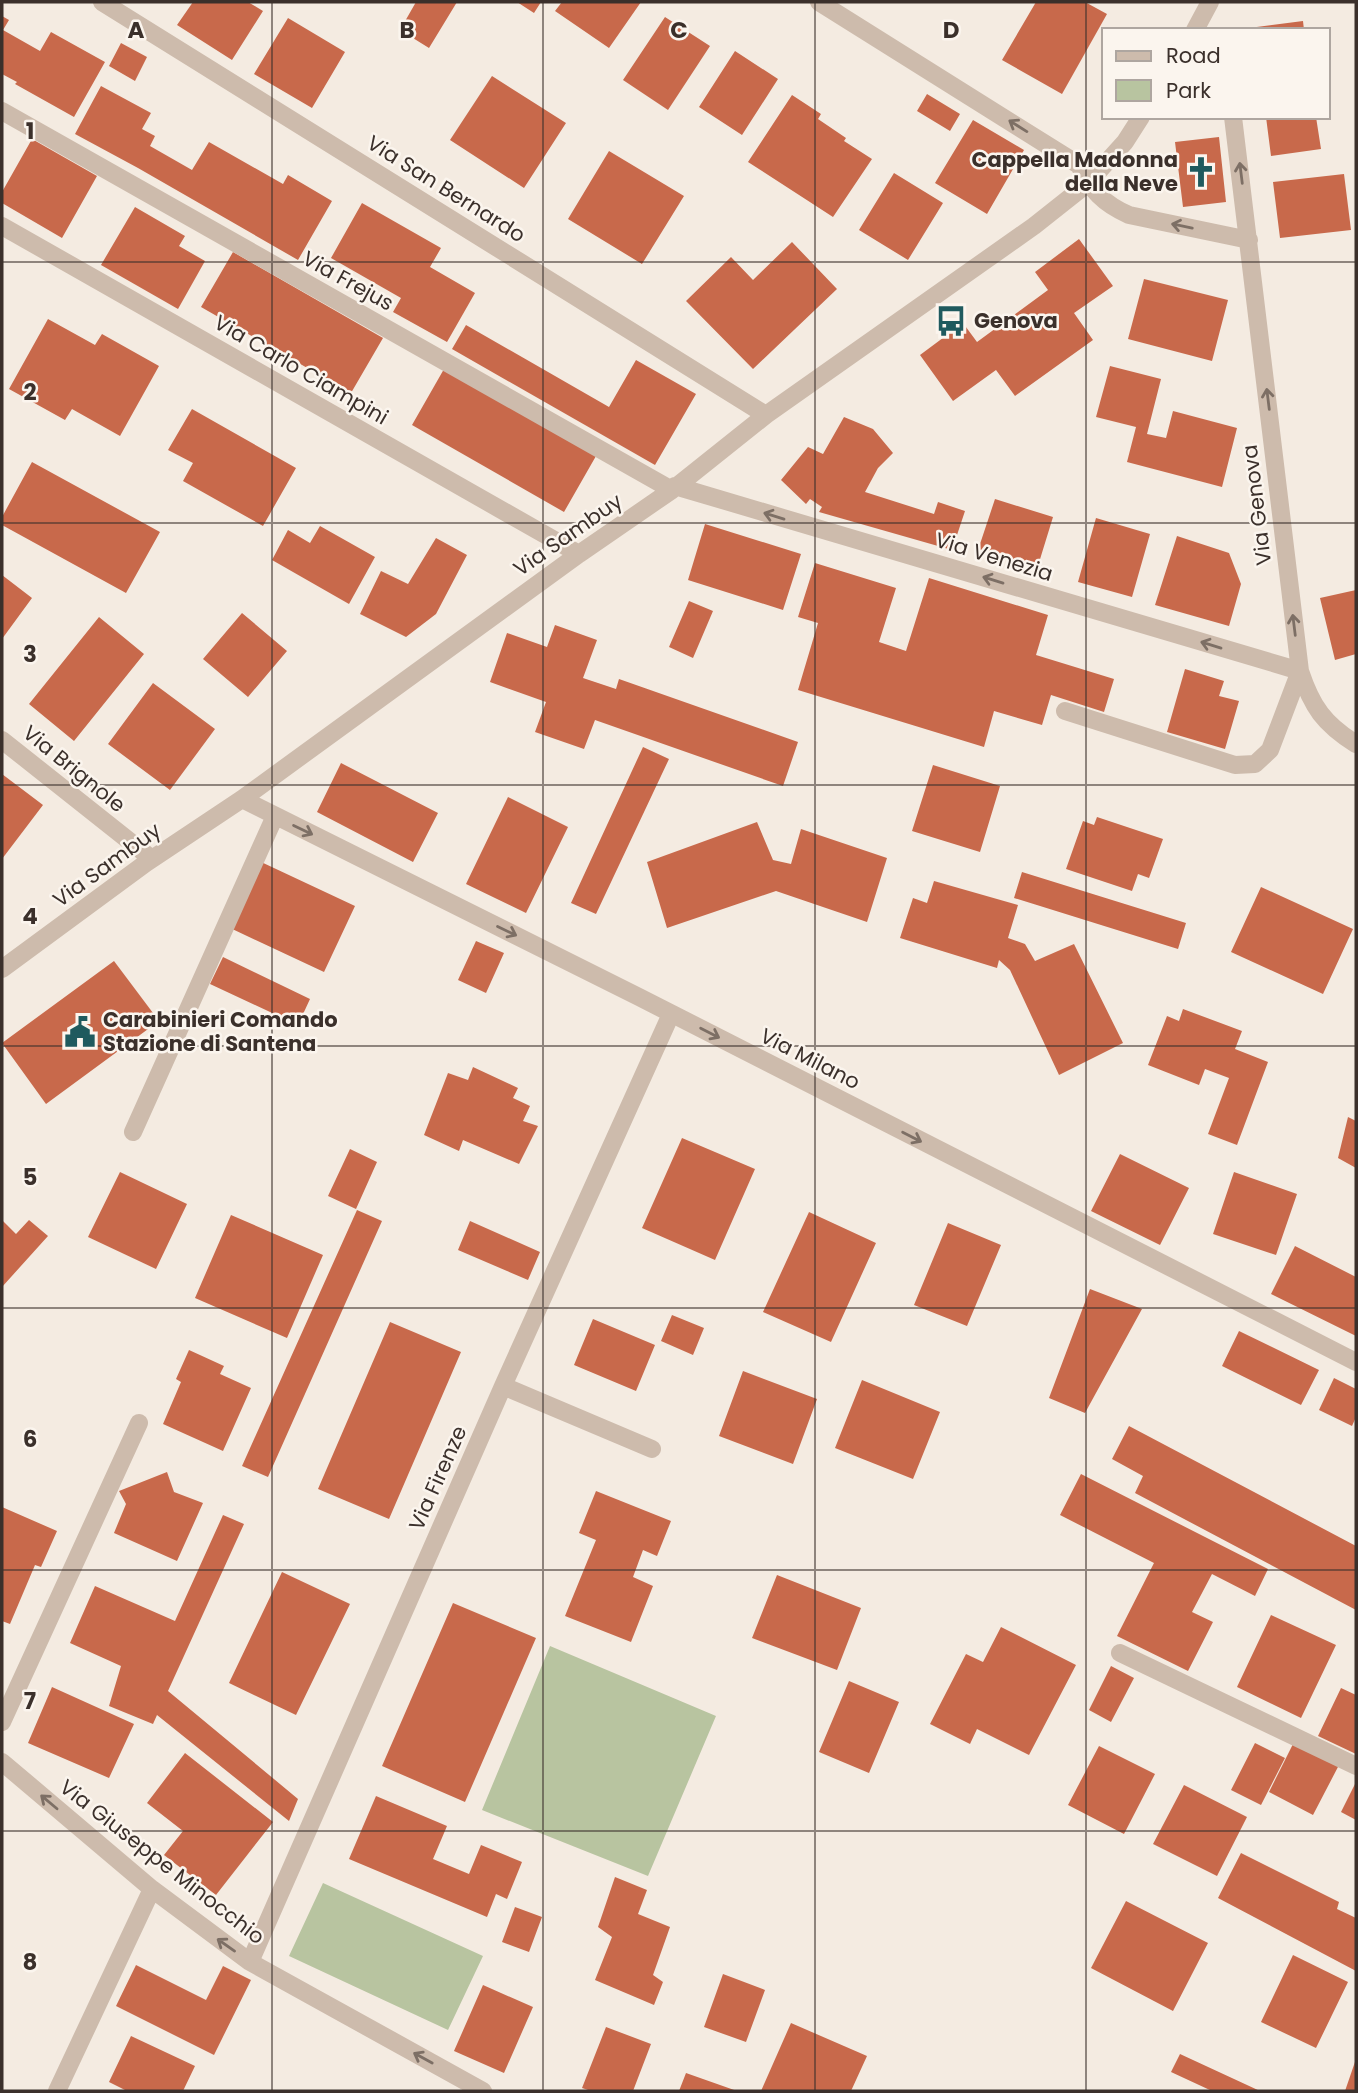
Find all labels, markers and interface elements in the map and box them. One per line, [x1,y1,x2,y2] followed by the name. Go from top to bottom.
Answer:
[128,14,145,46] text: A
[399,14,415,46] text: B
[670,14,688,46] text: C
[943,14,959,46] text: D
[1102,28,1330,119] legend
[1166,41,1221,70] text: Road
[1166,76,1211,105] text: Park
[26,115,34,147] text: 1
[1009,119,1028,134] one-way arrow
[362,128,531,249] street label: Via San Bernardo
[971,145,1178,198] place label: Cappella Madonna della Neve
[1184,155,1218,189] church icon: Cappella Madonna della Neve
[1234,162,1247,185] one-way arrow
[1171,218,1194,232] one-way arrow
[297,244,399,318] street label: Via Frejus
[934,304,968,338] bus stop icon: Genova
[974,306,1058,335] place label: Genova
[209,308,394,431] street label: Via Carlo Ciampini
[23,376,37,408] text: 2
[1261,388,1274,411] one-way arrow
[1235,443,1278,567] street label: Via Genova
[507,486,628,583] street label: Via Sambuy
[764,508,786,521] one-way arrow
[932,525,1057,588] street label: Via Venezia
[982,573,1004,586] one-way arrow
[1288,614,1301,637] one-way arrow
[1200,637,1222,650] one-way arrow
[23,638,37,670] text: 3
[17,718,132,819] street label: Via Brignole
[47,816,167,914] street label: Via Sambuy
[292,823,313,837] one-way arrow
[22,900,38,932] text: 4
[496,925,517,939] one-way arrow
[103,1005,338,1058] place label: Carabinieri Comando Stazione di Santena
[63,1015,97,1049] public building icon: Carabinieri Comando Stazione di Santena
[755,1021,865,1096] street label: Via Milano
[699,1027,720,1041] one-way arrow
[901,1131,922,1145] one-way arrow
[23,1161,37,1193] text: 5
[402,1421,474,1535] street label: Via Firenze
[23,1423,37,1455] text: 6
[24,1685,36,1717] text: 7
[54,1772,271,1951] street label: Via Giuseppe Minocchio
[40,1794,58,1810] one-way arrow
[217,1938,236,1952] one-way arrow
[23,1946,37,1978] text: 8
[413,2051,434,2064] one-way arrow

